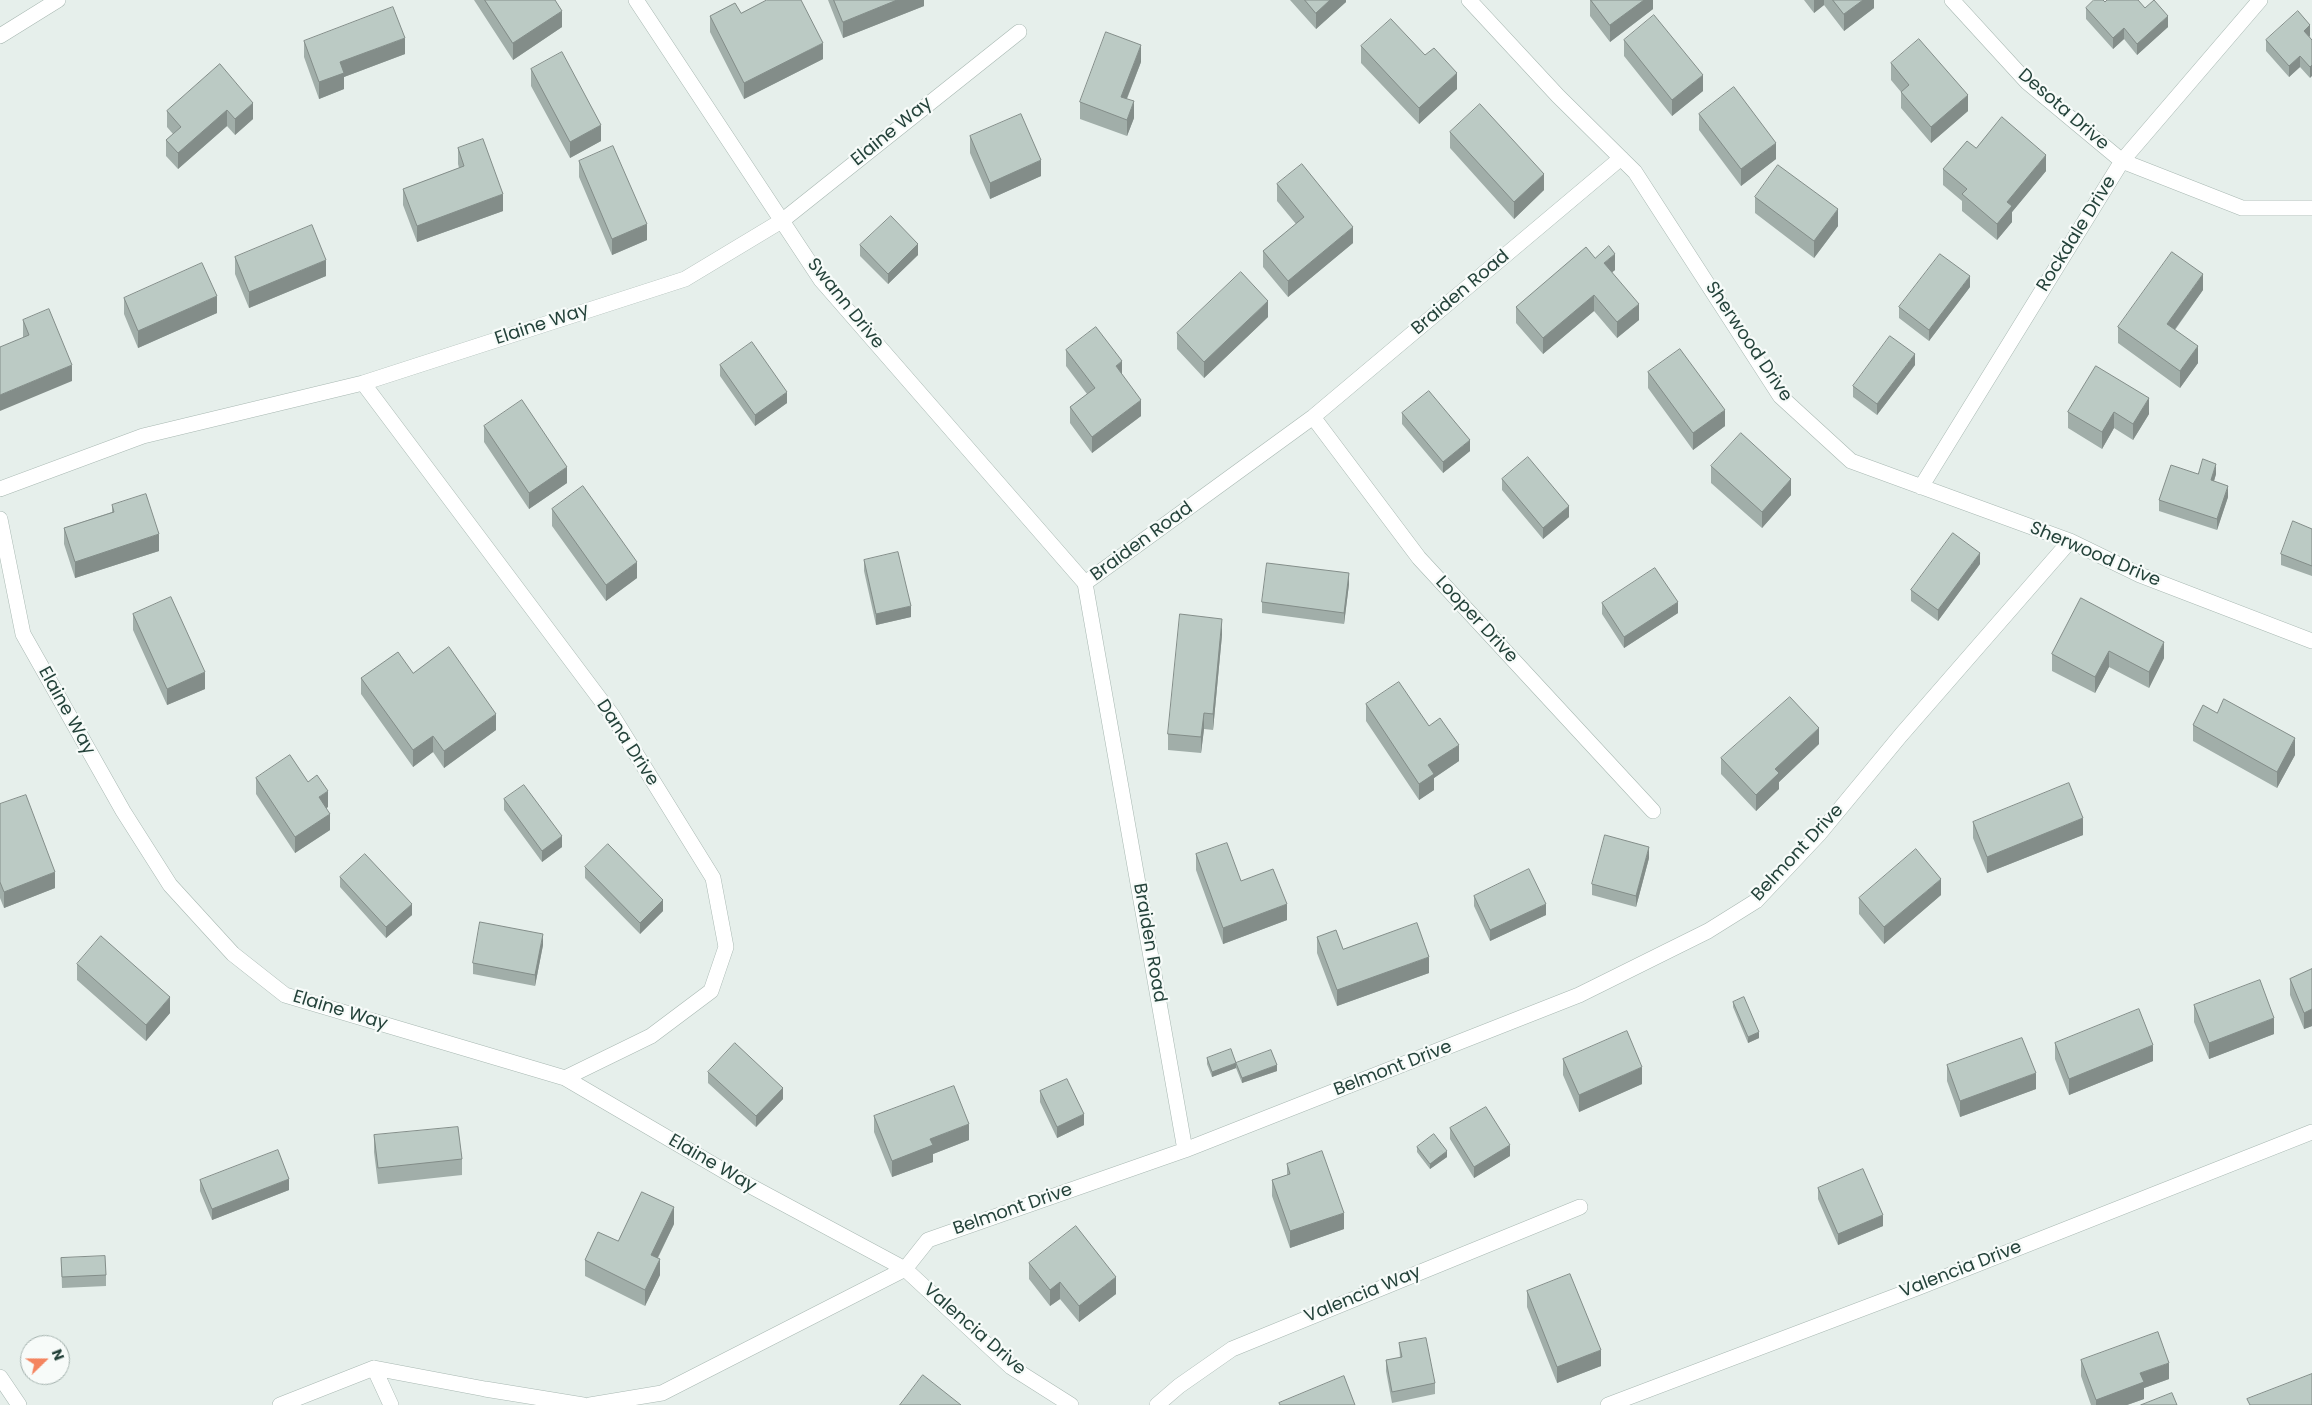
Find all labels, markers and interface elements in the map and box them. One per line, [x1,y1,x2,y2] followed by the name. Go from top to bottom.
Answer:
[2013,65,2113,155] street label: Desota Drive
[847,93,937,171] street label: Elaine Way
[2033,172,2121,296] street label: Rockdale Drive
[1408,246,1514,340] street label: Braiden Road
[802,254,888,354] street label: Swann Drive
[1700,278,1796,406] street label: Sherwood Drive
[492,300,592,350] street label: Elaine Way
[1087,498,1197,586] street label: Braiden Road
[2026,518,2164,592] street label: Sherwood Drive
[1430,572,1522,668] street label: Looper Drive
[33,663,99,759] street label: Elaine Way
[591,696,663,790] street label: Dana Drive
[1748,800,1848,906] street label: Belmont Drive
[1128,882,1170,1004] street label: Braiden Road
[290,986,390,1036] street label: Elaine Way
[1331,1037,1455,1101] street label: Belmont Drive
[664,1130,760,1198] street label: Elaine Way
[951,1179,1075,1241] street label: Belmont Drive
[1897,1237,2025,1303] street label: Valencia Drive
[1302,1262,1424,1328] street label: Valencia Way
[918,1280,1030,1380] street label: Valencia Drive
[20,1335,70,1385] north arrow
[47,1346,69,1363] text: N

